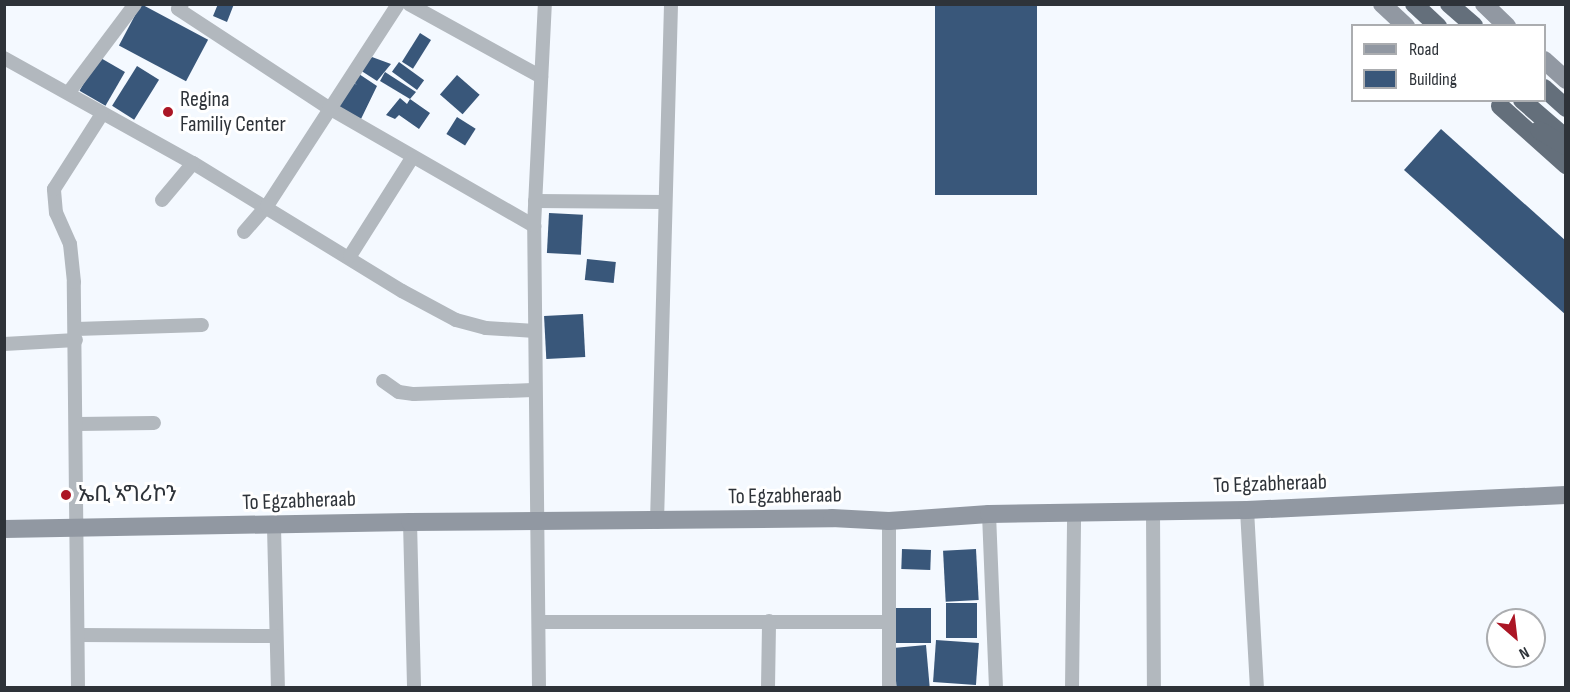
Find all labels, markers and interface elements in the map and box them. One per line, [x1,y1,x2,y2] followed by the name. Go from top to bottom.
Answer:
[1351,24,1546,102] legend
[1409,39,1439,60] text: Road
[1409,69,1457,90] text: Building
[180,86,286,138] place label: Regina Familiy Center
[161,105,175,119] marker: Regina Familiy Center
[1213,469,1327,499] street label: To Egzabheraab
[78,482,177,508] place label: ኤቢ ኣግሪኮን
[728,482,842,510] street label: To Egzabheraab
[242,486,356,516] street label: To Egzabheraab
[59,488,73,502] marker: ኤቢ ኣግሪኮን
[1486,608,1546,668] north arrow
[1516,642,1532,663] text: N

